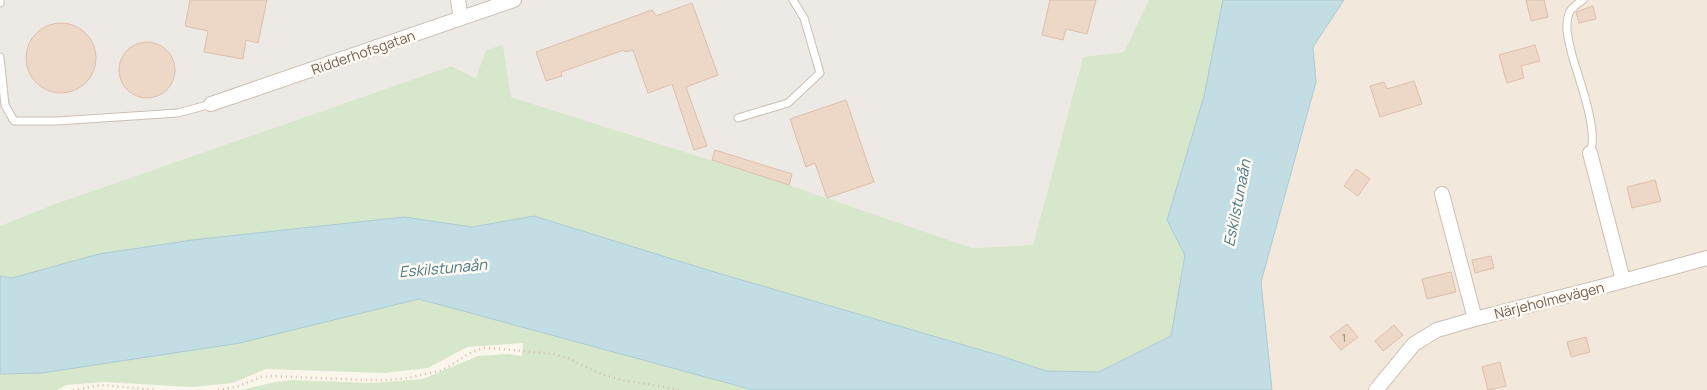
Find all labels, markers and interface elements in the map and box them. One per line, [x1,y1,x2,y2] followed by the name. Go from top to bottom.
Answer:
[309,25,417,79] street label: Ridderhofsgatan
[1218,157,1256,248] water label: Eskilstunaån
[398,254,489,282] water label: Eskilstunaån
[1492,277,1606,323] street label: Närjeholmevägen
[1342,330,1346,345] house number: 1

